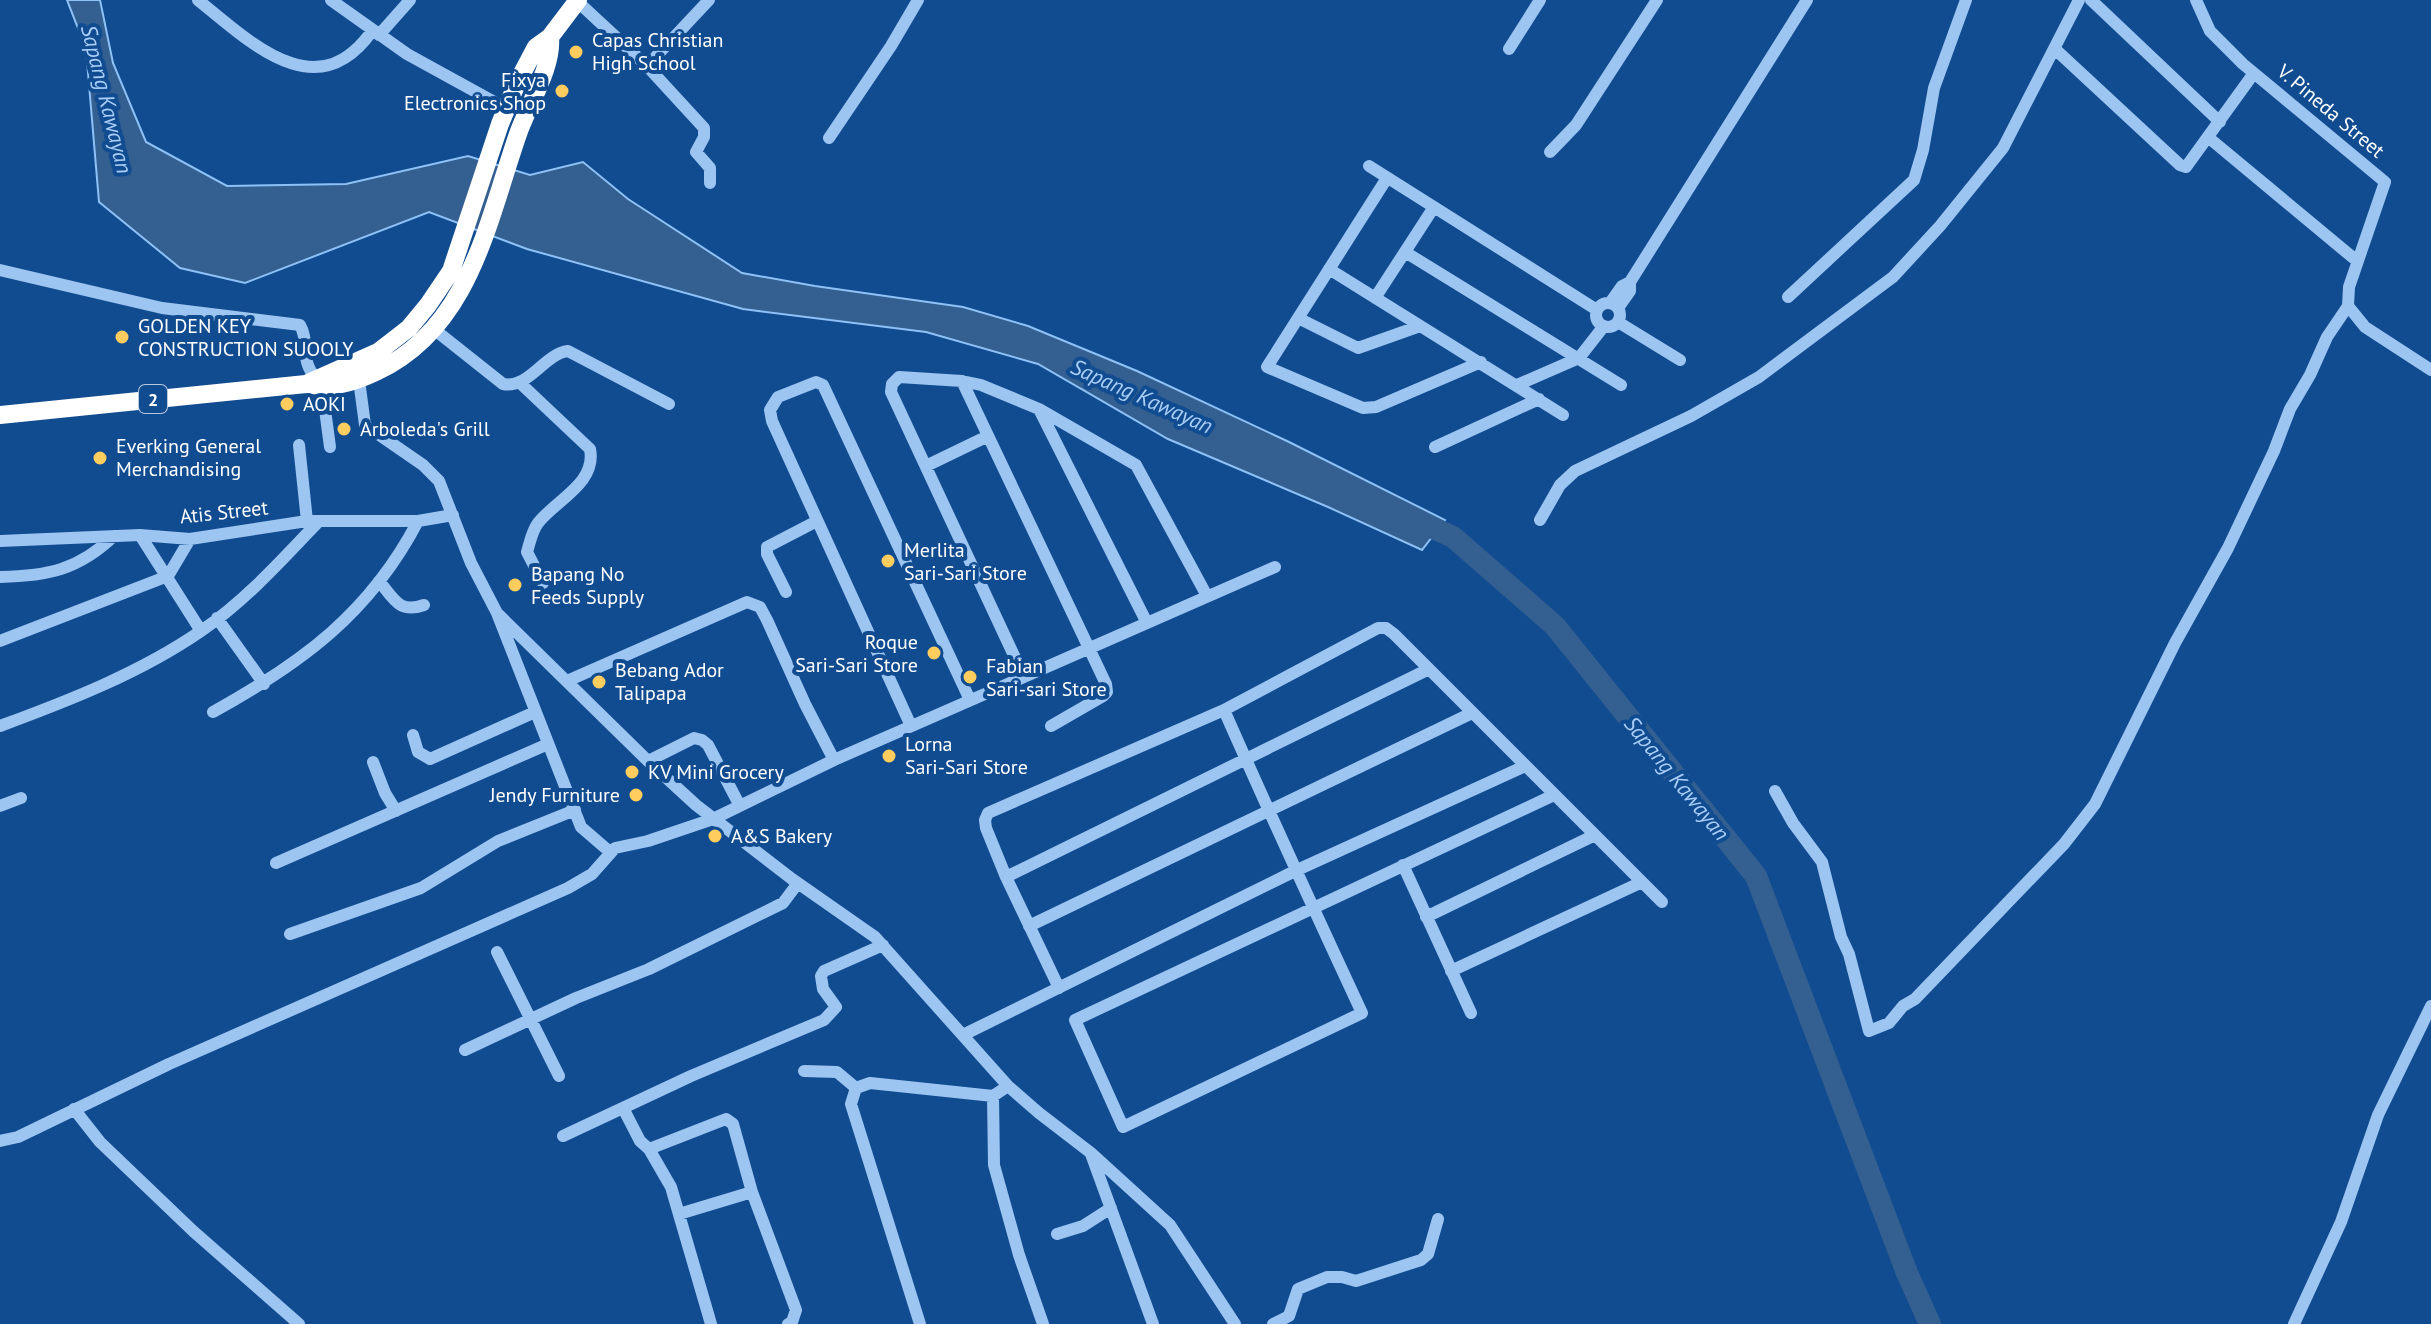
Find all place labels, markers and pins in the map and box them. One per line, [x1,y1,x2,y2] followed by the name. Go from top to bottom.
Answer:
[592,27,723,76] place label: Capas Christian High School
[567,43,585,61] marker: Capas Christian High School
[404,67,546,116] place label: Fixya Electronics Shop
[553,82,571,100] marker: Fixya Electronics Shop
[138,313,354,362] place label: GOLDEN KEY CONSTRUCTION SUOOLY
[113,328,131,346] marker: GOLDEN KEY CONSTRUCTION SUOOLY
[303,391,346,417] place label: AOKI
[278,395,296,413] marker: AOKI
[360,416,490,442] place label: Arboleda's Grill
[335,420,353,438] marker: Arboleda's Grill
[116,433,261,482] place label: Everking General Merchandising
[91,449,109,467] marker: Everking General Merchandising
[904,537,1027,586] place label: Merlita Sari-Sari Store
[879,552,897,570] marker: Merlita Sari-Sari Store
[531,561,645,610] place label: Bapang No Feeds Supply
[506,576,524,594] marker: Bapang No Feeds Supply
[795,629,918,678] place label: Roque Sari-Sari Store
[925,644,943,662] marker: Roque Sari-Sari Store
[986,653,1107,702] place label: Fabian Sari-sari Store
[615,657,724,706] place label: Bebang Ador Talipapa
[961,668,979,686] marker: Fabian Sari-sari Store
[590,673,608,691] marker: Bebang Ador Talipapa
[905,731,1028,780] place label: Lorna Sari-Sari Store
[880,747,898,765] marker: Lorna Sari-Sari Store
[648,759,784,785] place label: KV Mini Grocery
[623,763,641,781] marker: KV Mini Grocery
[489,782,620,808] place label: Jendy Furniture
[627,786,645,804] marker: Jendy Furniture
[731,823,833,849] place label: A&S Bakery
[706,827,724,845] marker: A&S Bakery

